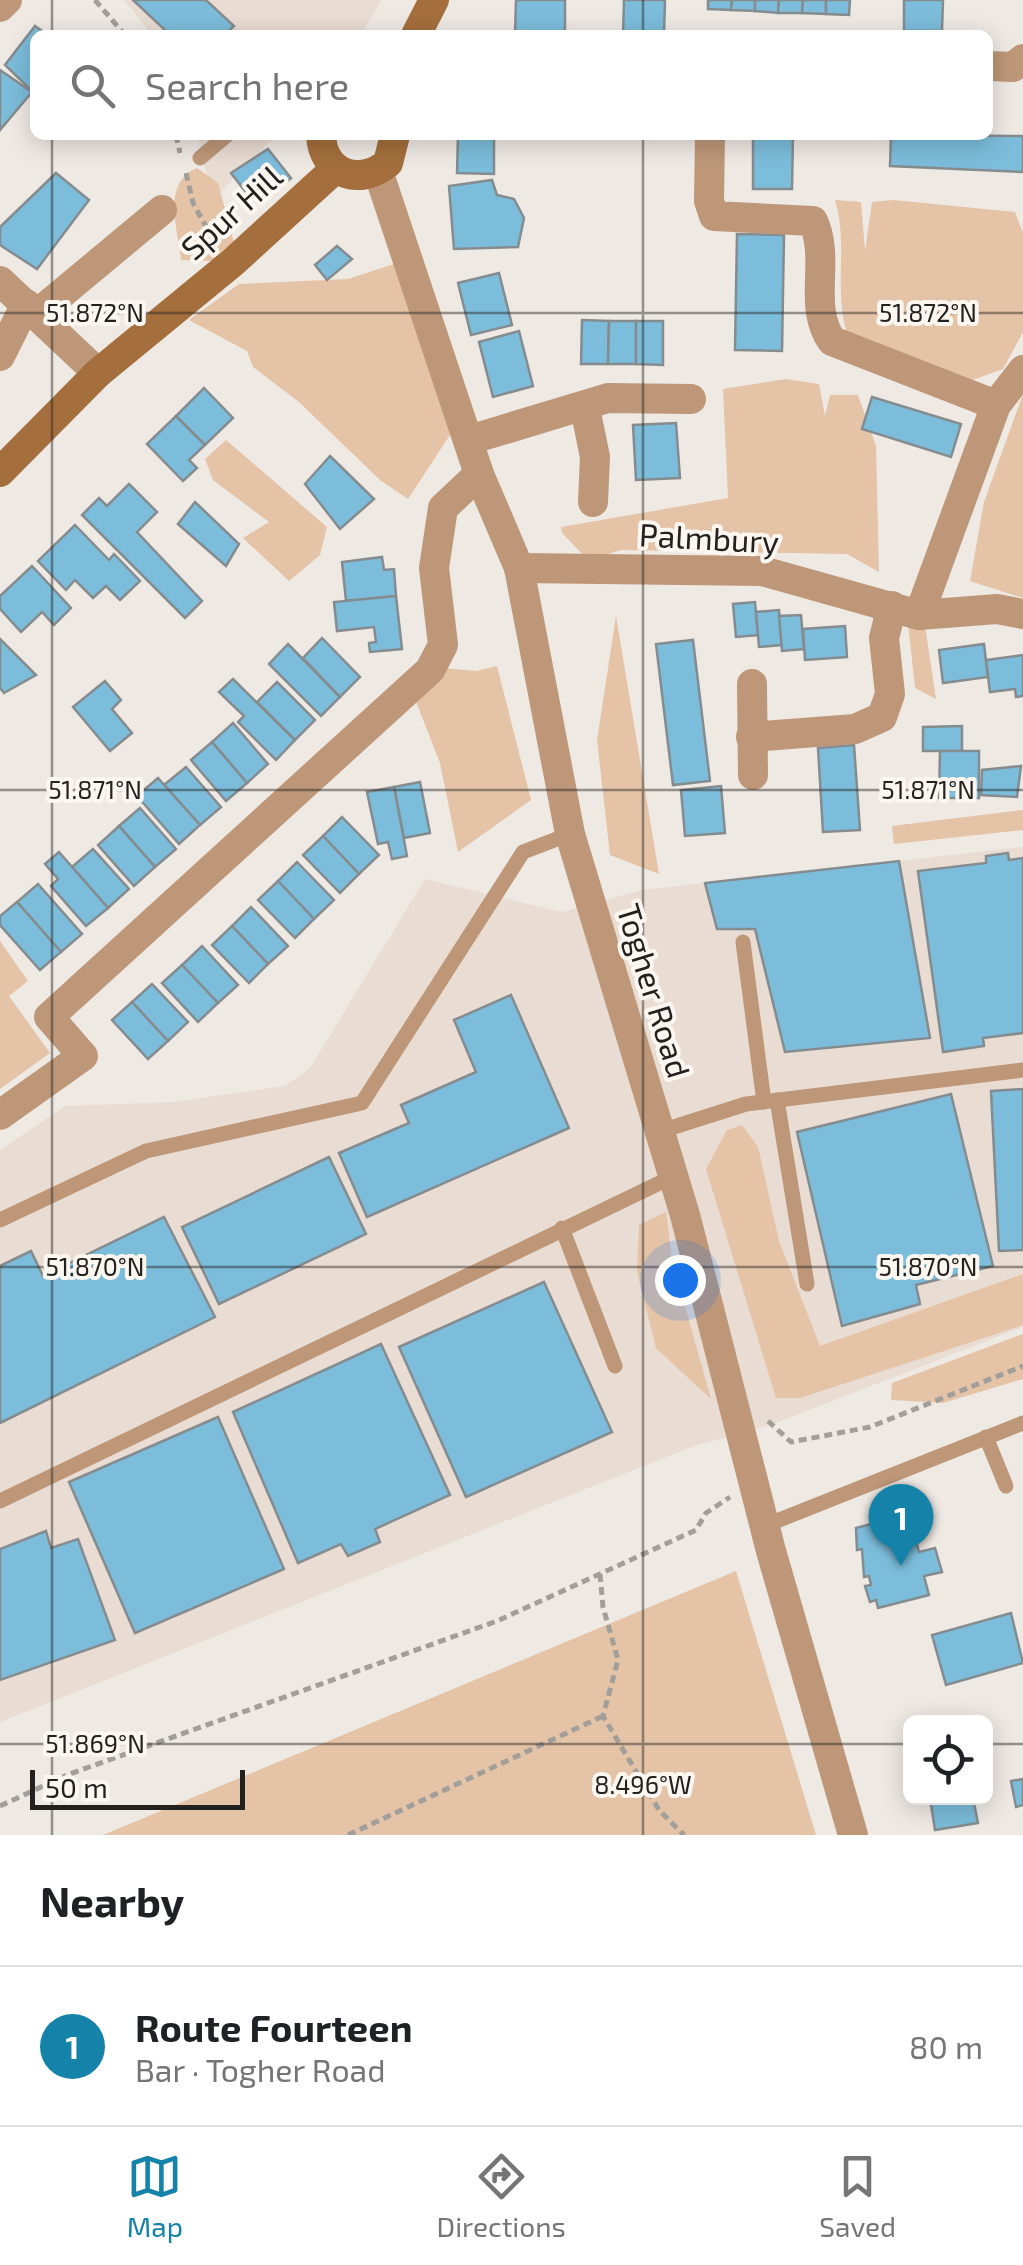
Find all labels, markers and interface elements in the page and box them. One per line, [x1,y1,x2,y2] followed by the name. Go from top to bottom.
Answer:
[30,30,993,140] search box
[65,58,120,113] icon: search
[145,62,349,108] text: Search here
[172,156,289,267] street label: Spur Hill
[46,297,144,327] text: 51.872°N
[879,297,977,327] text: 51.872°N
[638,514,780,560] street label: Palmbury
[48,774,142,804] text: 51.871°N
[881,774,975,804] text: 51.871°N
[610,899,699,1082] street label: Togher Road
[46,1251,144,1281] text: 51.870°N
[879,1251,977,1281] text: 51.870°N
[655,1255,706,1306] your location
[868,1484,934,1566] pin: 1
[903,1715,993,1805] map controls
[903,1715,993,1805] button: locate
[45,1728,145,1758] text: 51.869°N
[30,1765,245,1810] scale bar
[594,1769,692,1799] text: 8.496°W
[45,1770,108,1804] text: 50 m
[40,1875,184,1925] text: Nearby
[135,2004,413,2050] text: Route Fourteen
[66,2027,79,2065] text: 1
[909,2027,983,2065] text: 80 m
[135,2050,385,2088] text: Bar · Togher Road
[127,2149,183,2243] tab: Map
[437,2149,566,2243] tab: Directions
[819,2149,896,2243] tab: Saved

